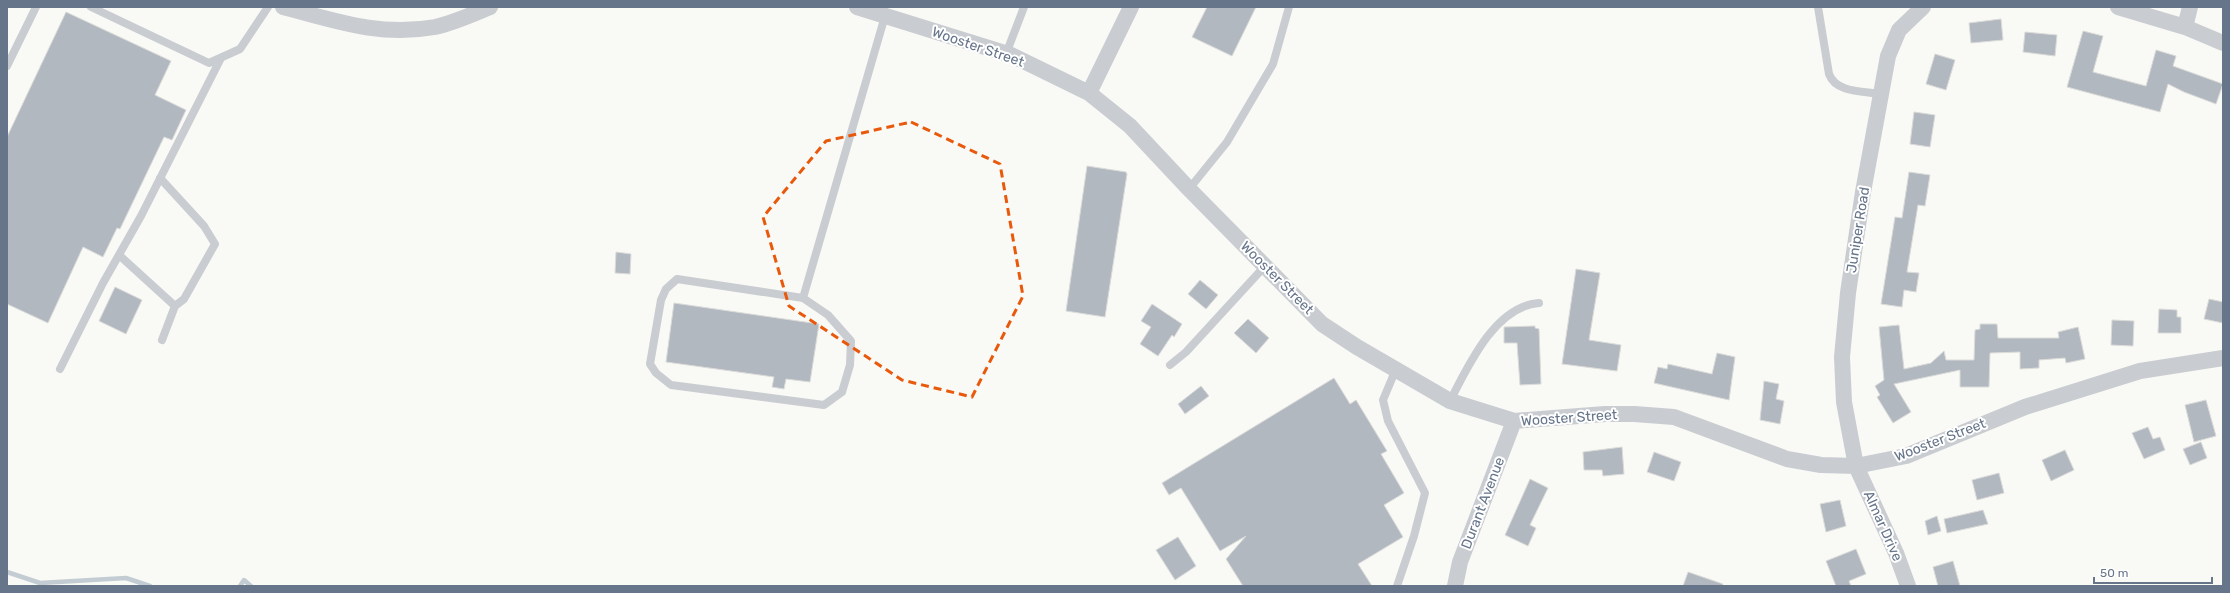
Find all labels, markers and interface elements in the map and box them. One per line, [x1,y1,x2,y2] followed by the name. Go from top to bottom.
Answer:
[930,23,1027,71] street label: Wooster Street
[1843,186,1873,274] street label: Juniper Road
[1237,238,1317,318] street label: Wooster Street
[1520,406,1618,430] street label: Wooster Street
[1892,415,1989,465] street label: Wooster Street
[1458,455,1508,551] street label: Durant Avenue
[1860,488,1906,564] street label: Almar Drive
[2094,559,2212,585] scale bar
[2100,566,2128,580] text: 50 m

